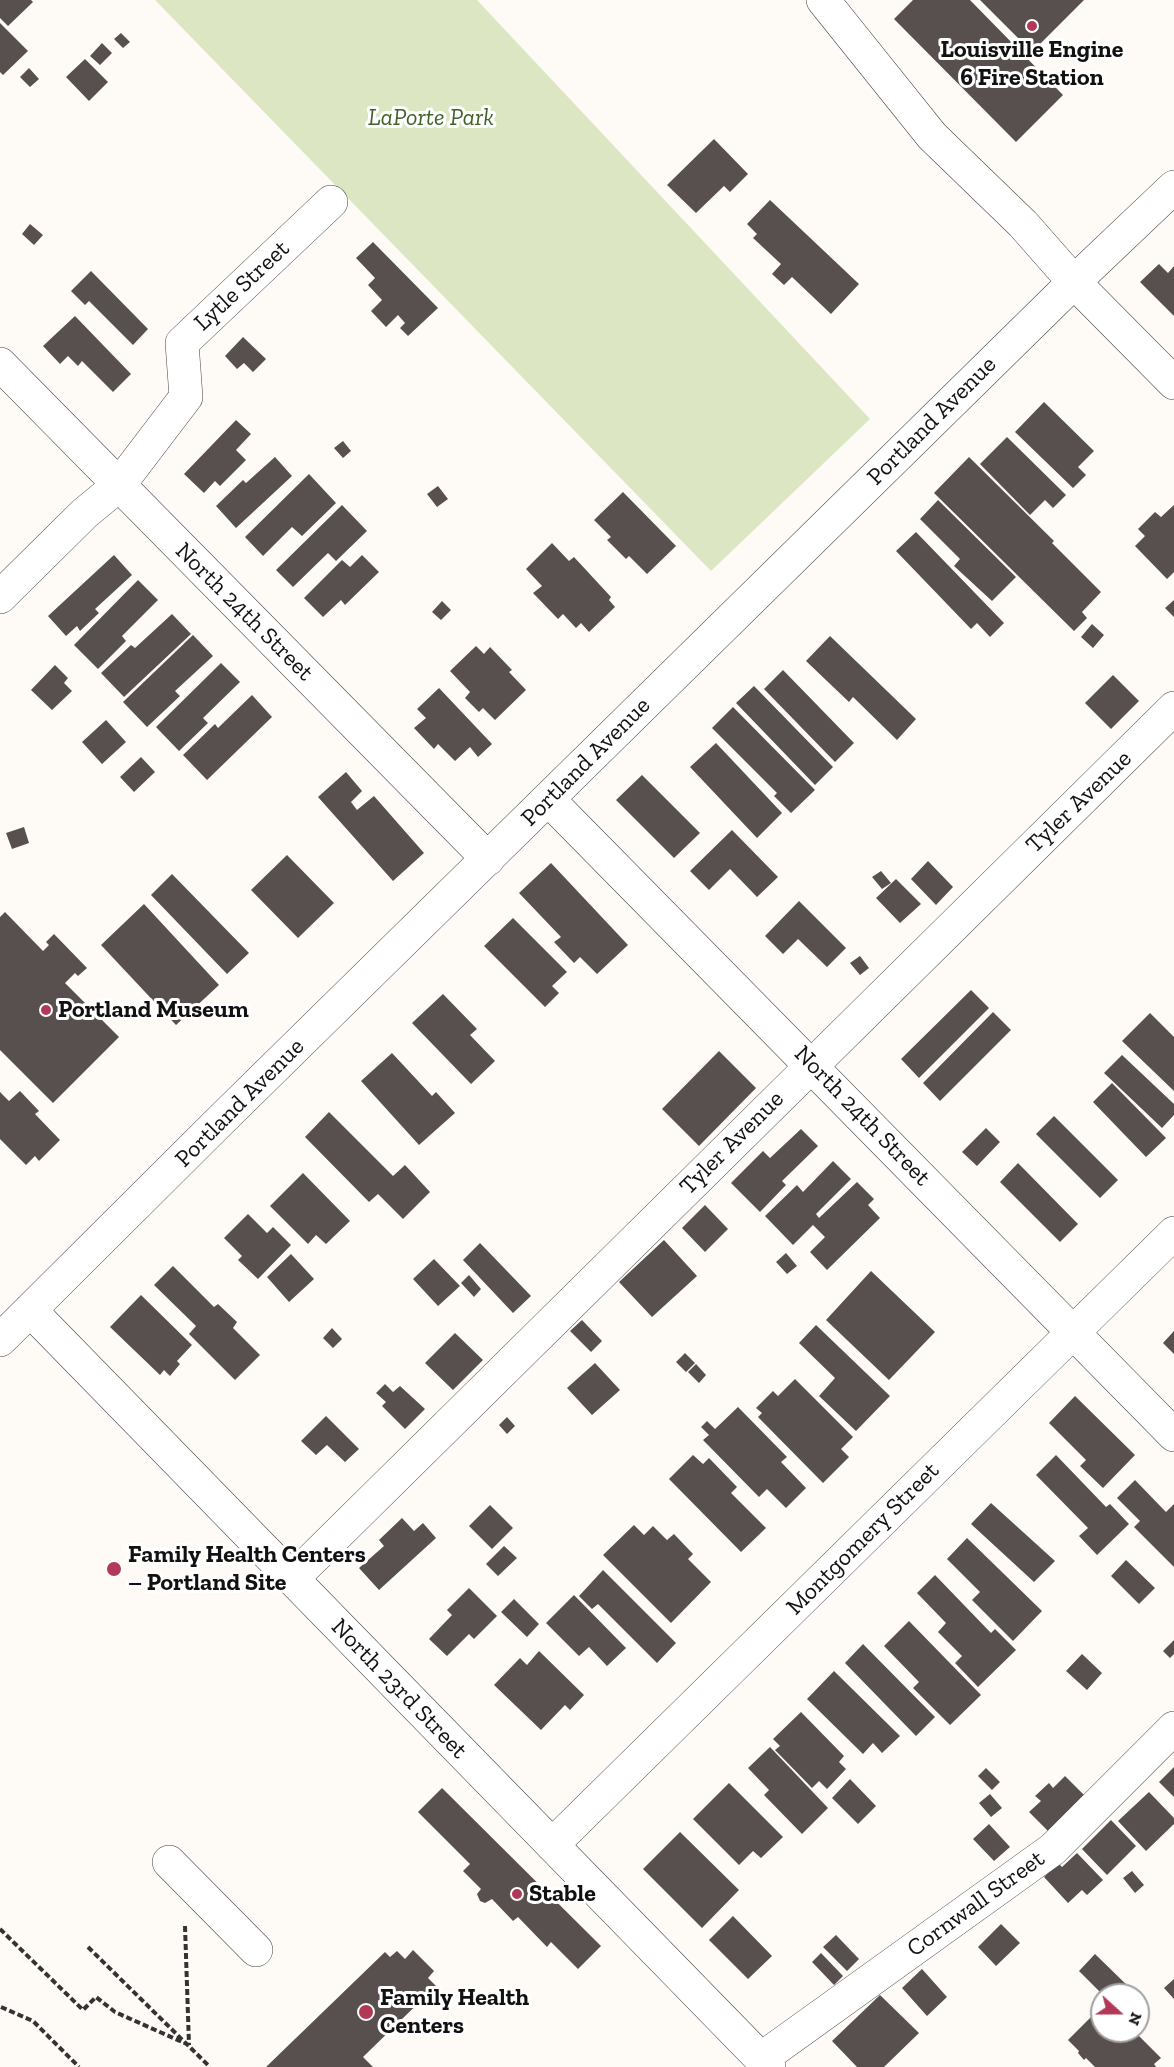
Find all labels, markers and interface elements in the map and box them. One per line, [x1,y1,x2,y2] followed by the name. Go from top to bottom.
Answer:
[1025,19,1039,33] marker: Louisville Engine 6 Fire Station
[941,36,1123,92] place label: Louisville Engine 6 Fire Station
[368,104,494,132] park label: LaPorte Park
[188,235,296,337] street label: Lytle Street
[861,350,1003,492] street label: Portland Avenue
[169,537,319,687] street label: North 24th Street
[515,691,657,833] street label: Portland Avenue
[1020,745,1138,859] street label: Tyler Avenue
[58,996,249,1024] place label: Portland Museum
[39,1003,53,1017] marker: Portland Museum
[169,1032,311,1174] street label: Portland Avenue
[788,1040,936,1192] street label: North 24th Street
[674,1085,790,1201] street label: Tyler Avenue
[781,1457,945,1621] street label: Montgomery Street
[128,1541,366,1597] place label: Family Health Centers – Portland Site
[105,1560,123,1578] marker: Family Health Centers – Portland Site
[325,1613,473,1765] street label: North 23rd Street
[902,1845,1050,1963] street label: Cornwall Street
[529,1880,596,1908] place label: Stable
[510,1887,524,1901] marker: Stable
[1090,1983,1150,2043] north arrow
[380,1984,529,2040] place label: Family Health Centers
[357,2003,375,2021] marker: Family Health Centers
[1124,2010,1146,2028] text: N

